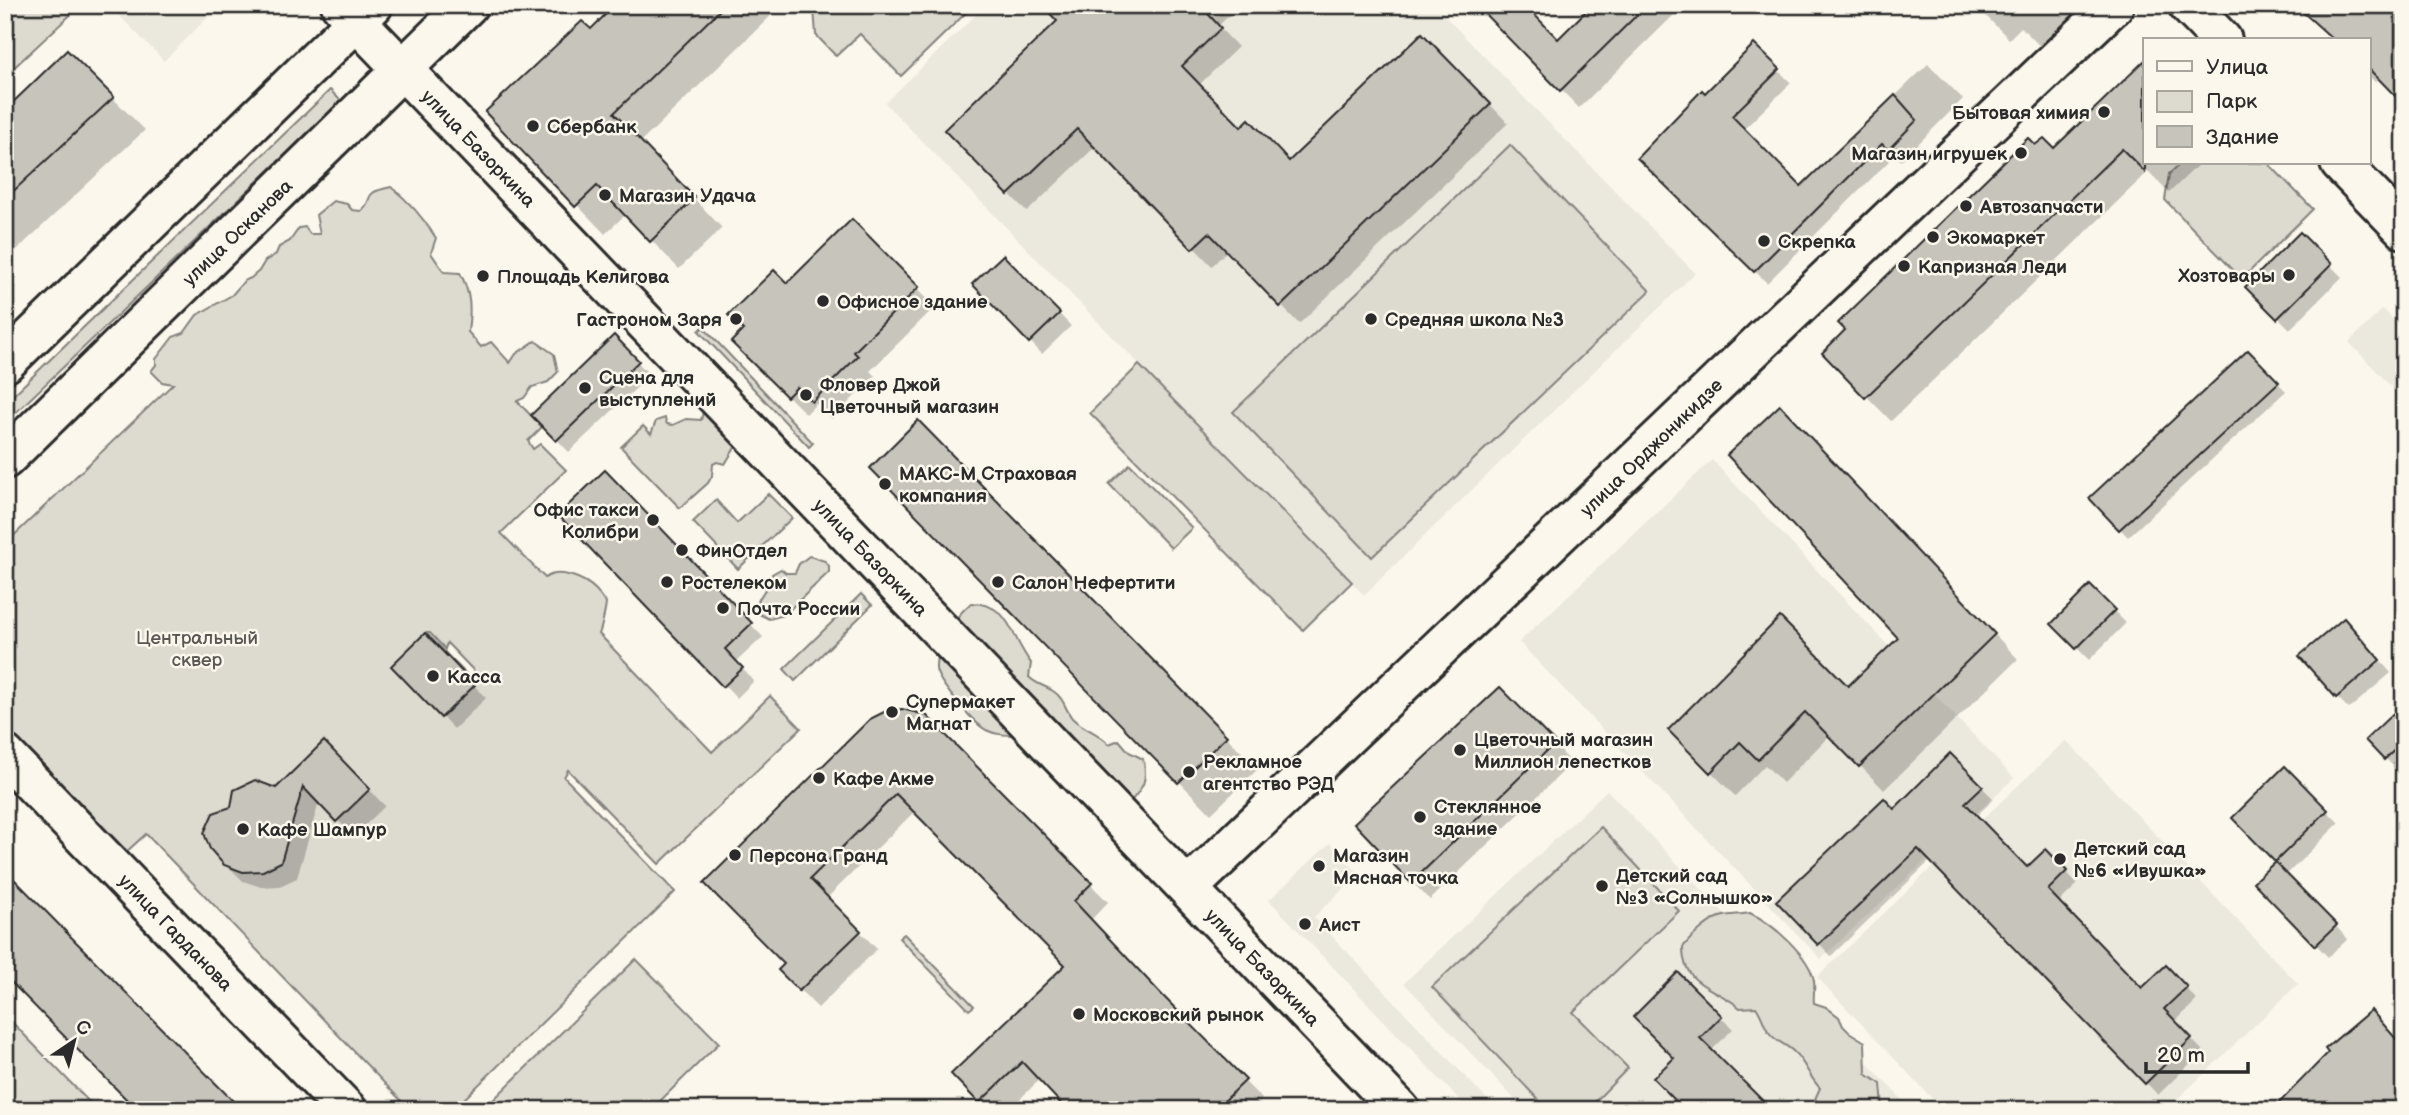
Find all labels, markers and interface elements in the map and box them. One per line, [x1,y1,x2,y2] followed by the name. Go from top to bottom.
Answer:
[2143,38,2370,164] legend
[2206,55,2269,80] text: Улица
[416,85,540,213] street label: улица Базоркина
[2206,89,2257,114] text: Парк
[1952,102,2090,125] place label: Бытовая химия
[2096,104,2112,120] marker: Бытовая химия
[547,116,637,139] place label: Сбербанк
[525,118,541,134] marker: Сбербанк
[2206,125,2279,150] text: Здание
[1851,143,2008,166] place label: Магазин игрушек
[2013,145,2029,161] marker: Магазин игрушек
[178,175,298,291] street label: улица Осканова
[619,185,757,208] place label: Магазин Удача
[597,187,613,203] marker: Магазин Удача
[1979,196,2103,219] place label: Автозапчасти
[1958,198,1974,214] marker: Автозапчасти
[1947,227,2045,250] place label: Экомаркет
[1925,229,1941,245] marker: Экомаркет
[1778,231,1857,254] place label: Скрепка
[1756,233,1772,249] marker: Скрепка
[1918,256,2067,279] place label: Капризная Леди
[1896,258,1912,274] marker: Капризная Леди
[2177,265,2275,288] place label: Хозтовары
[497,266,670,289] place label: Площадь Келигова
[2281,267,2297,283] marker: Хозтовары
[475,268,491,284] marker: Площадь Келигова
[837,291,988,314] place label: Офисное здание
[815,293,831,309] marker: Офисное здание
[576,309,722,332] place label: Гастроном Заря
[1385,309,1564,332] place label: Средняя школа №3
[728,311,744,327] marker: Гастроном Заря
[1363,311,1379,327] marker: Средняя школа №3
[599,367,716,412] place label: Сцена для выступлений
[820,374,999,419] place label: Фловер Джой Цветочный магазин
[1576,374,1728,522] street label: улица Орджоникидзе
[577,380,593,396] marker: Сцена для выступлений
[798,387,814,403] marker: Фловер Джой Цветочный магазин
[899,463,1077,508] place label: МАКС-М Страховая компания
[877,476,893,492] marker: МАКС-М Страховая компания
[808,494,932,622] street label: улица Базоркина
[533,499,639,544] place label: Офис такси Колибри
[645,512,661,528] marker: Офис такси Колибри
[696,540,788,563] place label: ФинОтдел
[674,542,690,558] marker: ФинОтдел
[681,572,787,595] place label: Ростелеком
[1012,572,1175,595] place label: Салон Нефертити
[659,574,675,590] marker: Ростелеком
[990,574,1006,590] marker: Салон Нефертити
[737,598,860,621] place label: Почта России
[715,600,731,616] marker: Почта России
[136,627,258,672] park label: Центральный сквер
[447,666,502,689] place label: Касса
[425,668,441,684] marker: Касса
[906,691,1015,736] place label: Супермакет Магнат
[884,704,900,720] marker: Супермакет Магнат
[1474,729,1653,774] place label: Цветочный магазин Миллион лепестков
[1452,742,1468,758] marker: Цветочный магазин Миллион лепестков
[1203,751,1335,796] place label: Рекламное агентство РЭД
[1181,764,1197,780] marker: Рекламное агентство РЭД
[833,768,935,791] place label: Кафе Акме
[811,770,827,786] marker: Кафе Акме
[1434,796,1542,841] place label: Стеклянное здание
[1412,809,1428,825] marker: Стеклянное здание
[257,819,387,842] place label: Кафе Шампур
[235,821,251,837] marker: Кафе Шампур
[2074,838,2207,883] place label: Детский сад №6 «Ивушка»
[749,845,888,868] place label: Персона Гранд
[1333,845,1459,890] place label: Магазин Мясная точка
[727,847,743,863] marker: Персона Гранд
[2052,851,2068,867] marker: Детский сад №6 «Ивушка»
[1311,858,1327,874] marker: Магазин Мясная точка
[1616,865,1773,910] place label: Детский сад №3 «Солнышко»
[113,870,237,997] street label: улица Гарданова
[1594,878,1610,894] marker: Детский сад №3 «Солнышко»
[1200,904,1324,1032] street label: улица Базоркина
[1318,914,1360,937] place label: Аист
[1297,916,1313,932] marker: Аист
[1093,1004,1264,1027] place label: Московский рынок
[38,1006,108,1076] north arrow
[1071,1006,1087,1022] marker: Московский рынок
[71,1015,95,1042] text: С
[2146,1031,2248,1075] scale bar
[2157,1043,2205,1068] text: 20 m

